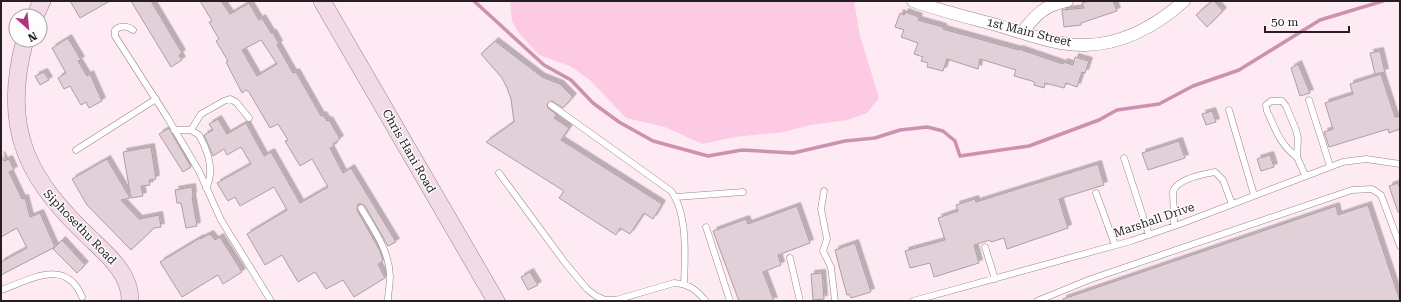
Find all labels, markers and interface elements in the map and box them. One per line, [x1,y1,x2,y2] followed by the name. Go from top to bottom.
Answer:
[8,8,48,48] north arrow
[1265,8,1349,34] scale bar
[985,15,1073,49] street label: 1st Main Street
[1271,15,1298,29] text: 50 m
[25,29,39,44] text: N
[379,107,439,196] street label: Chris Hani Road
[41,187,119,268] street label: Siphosethu Road
[1112,199,1197,240] street label: Marshall Drive

